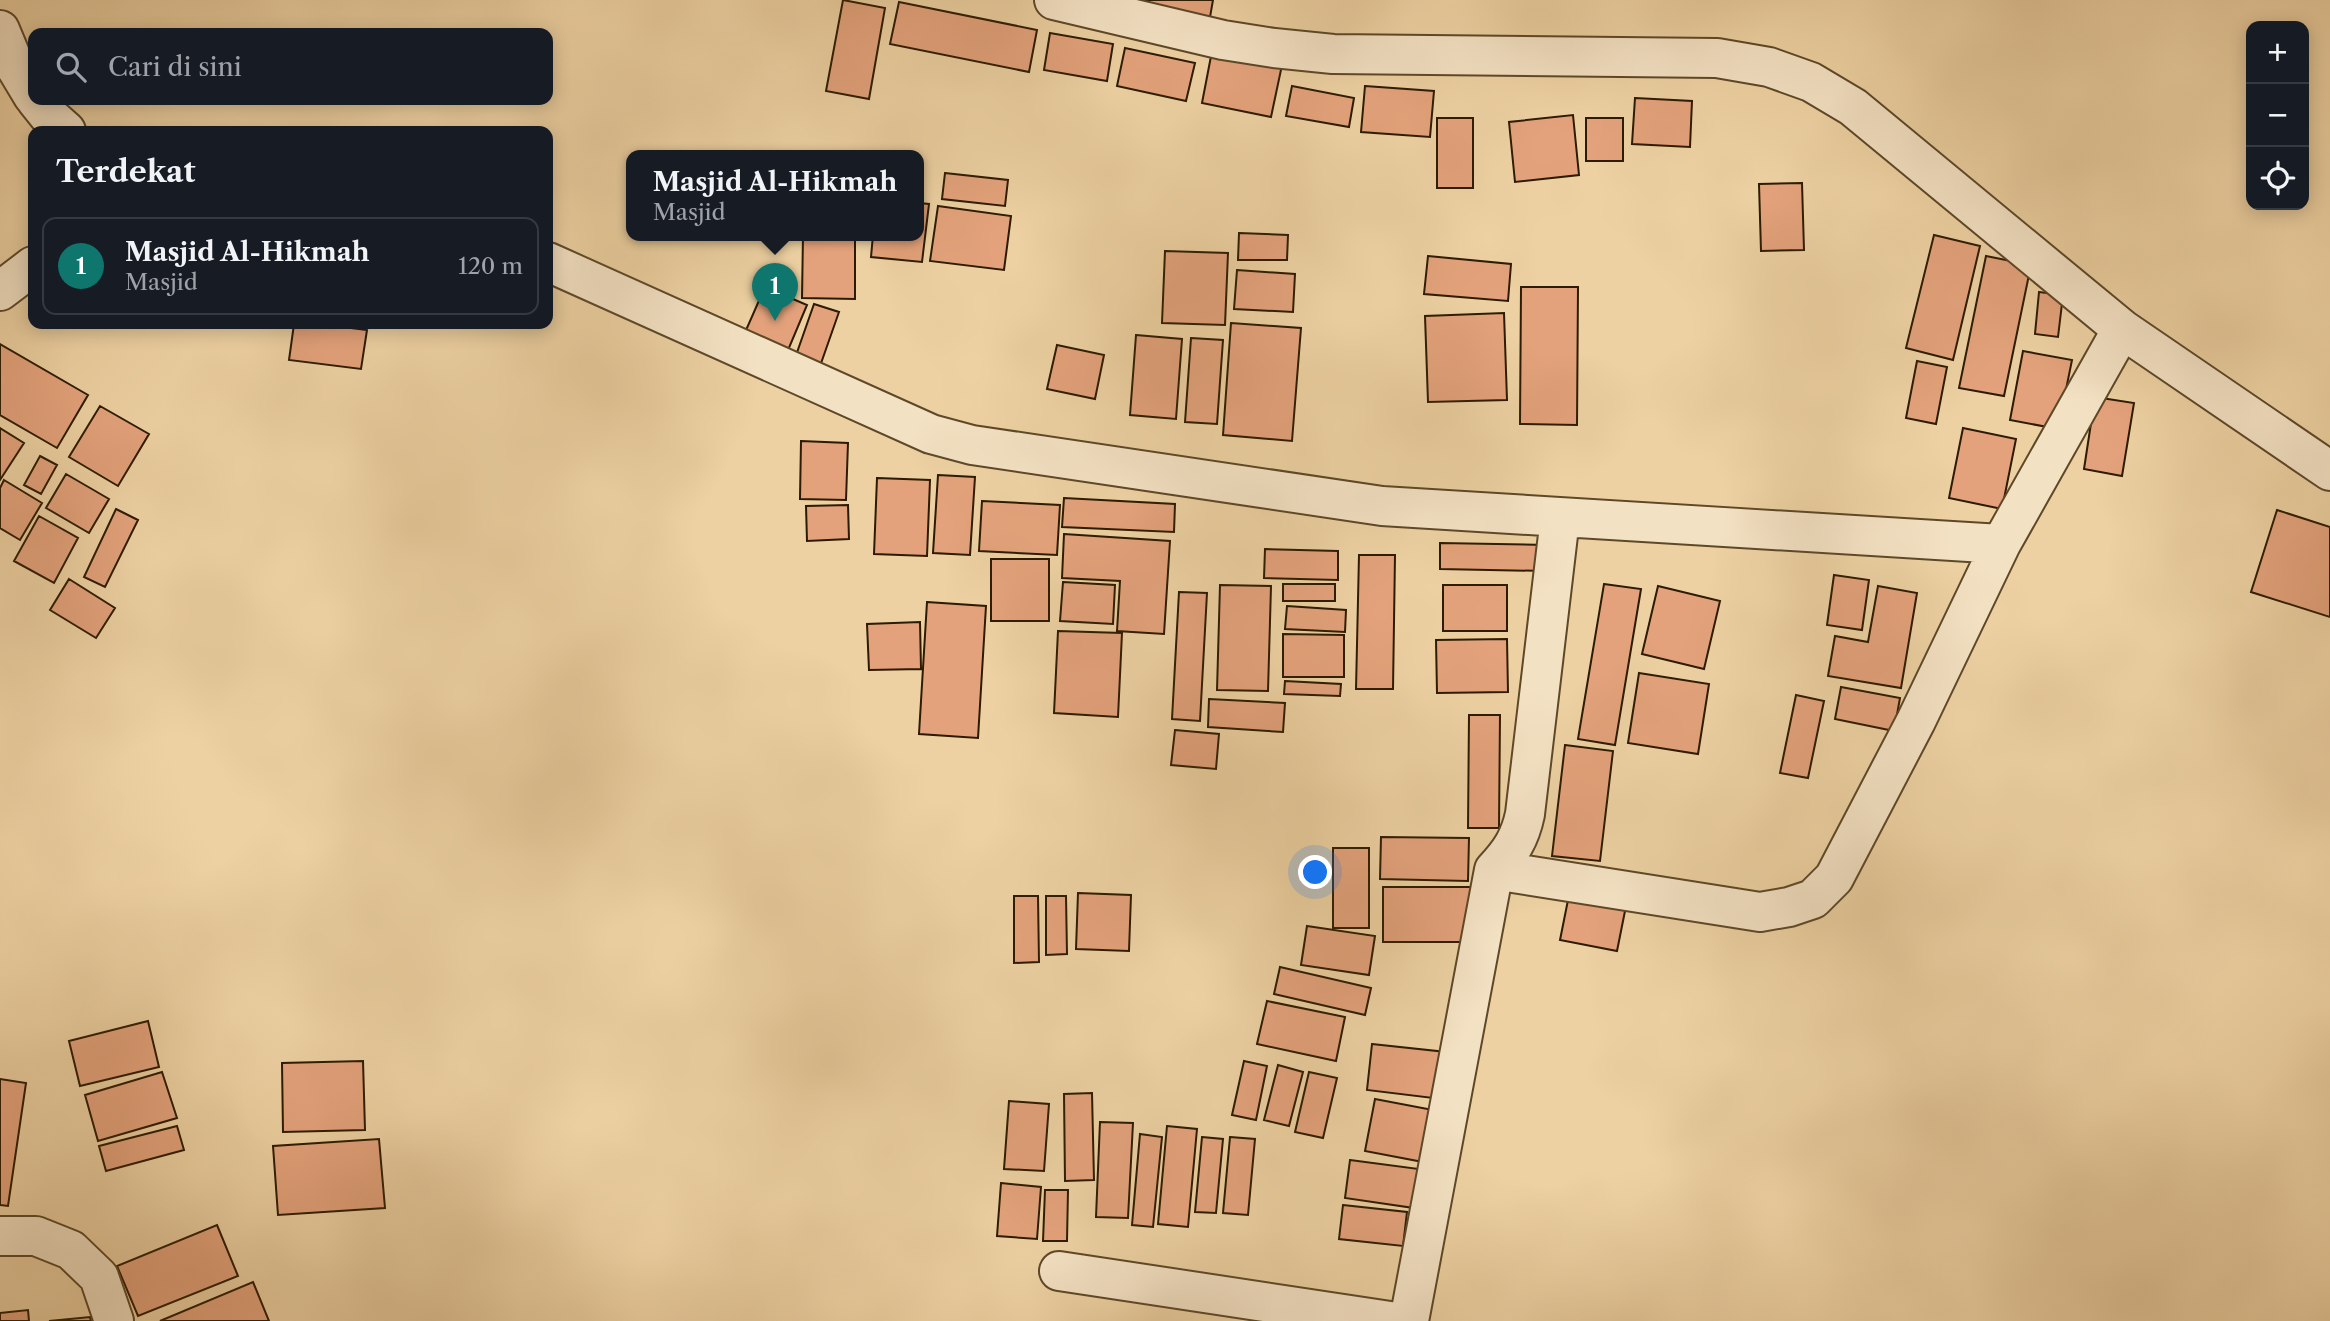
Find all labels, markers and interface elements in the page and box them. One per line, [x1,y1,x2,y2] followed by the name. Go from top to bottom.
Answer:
[2246,21,2309,210] map controls
[2246,21,2309,84] button: +
[28,28,553,105] search box
[52,48,90,86] icon: search
[108,51,242,83] text: Cari di sini
[2246,84,2309,147] button: −
[2246,147,2309,210] button: locate
[626,150,924,241] popup
[56,153,196,190] text: Terdekat
[653,166,897,198] text: Masjid Al-Hikmah
[653,198,725,226] text: Masjid
[125,236,370,268] text: Masjid Al-Hikmah
[76,252,86,280] text: 1
[458,252,523,280] text: 120 m
[752,263,798,321] pin: 1
[125,268,198,296] text: Masjid
[1298,855,1332,889] your location

